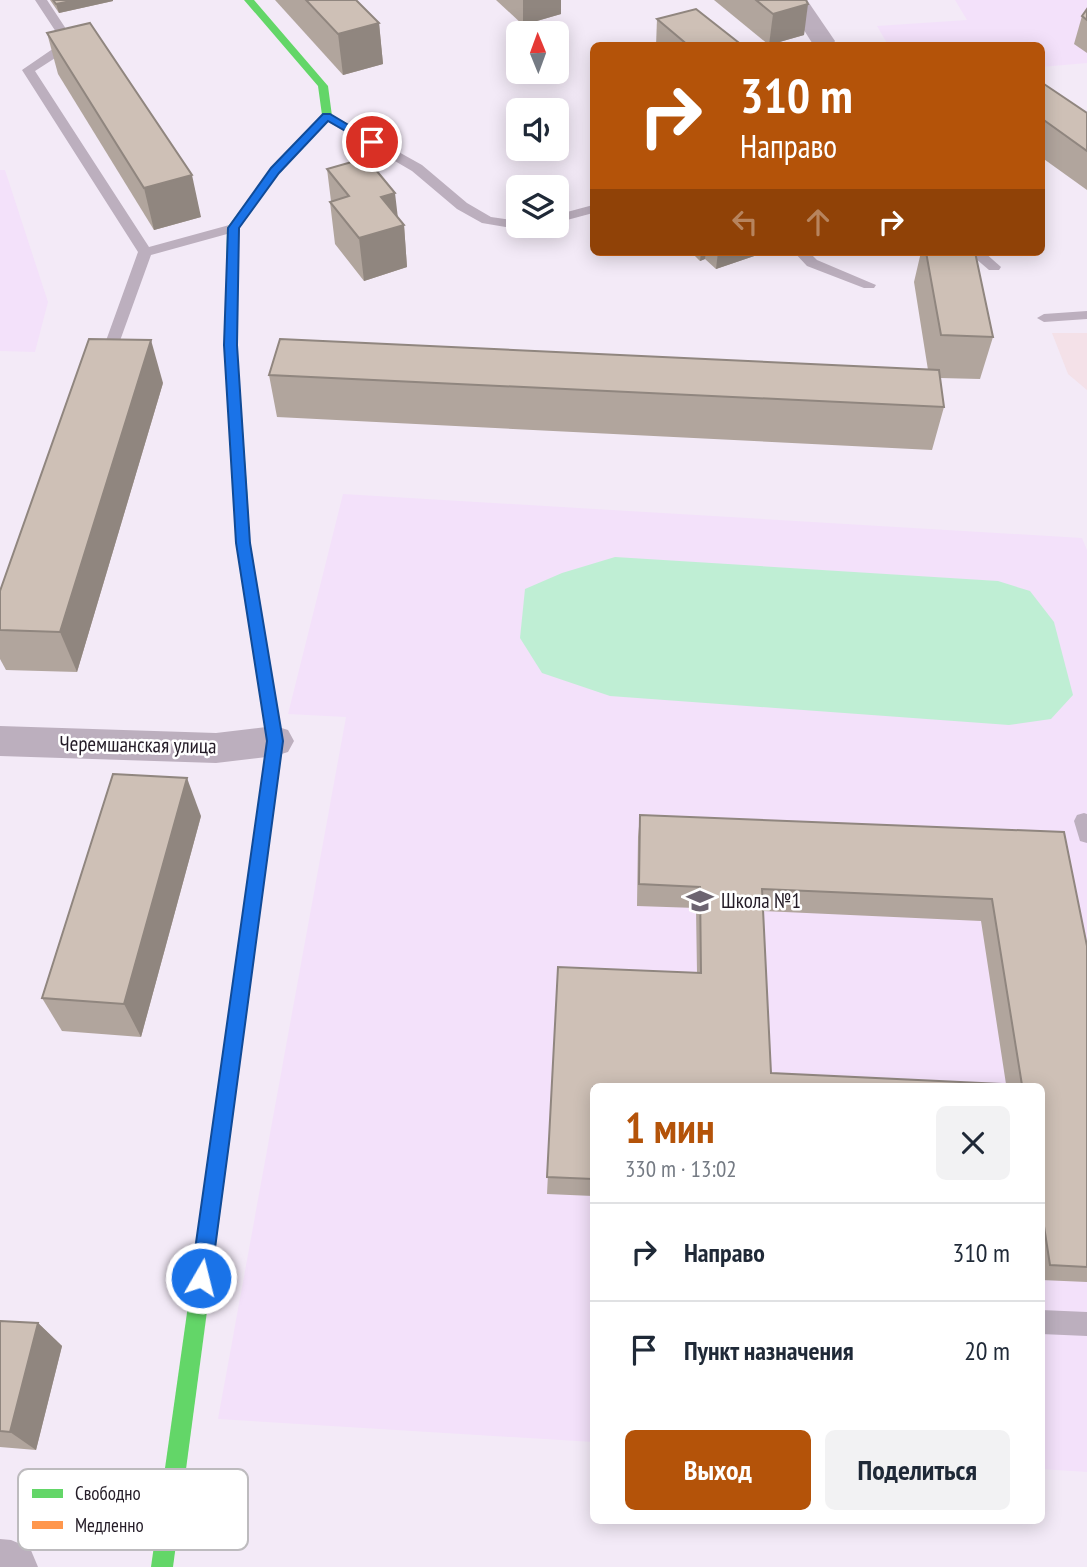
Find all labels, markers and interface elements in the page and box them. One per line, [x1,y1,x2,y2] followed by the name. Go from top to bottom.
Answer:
[506,21,569,84] north arrow
[506,21,569,238] map controls
[740,63,853,127] text: 310 m
[625,70,716,161] icon: right
[506,98,569,161] button: sound
[342,112,402,172] pin
[353,123,391,161] icon: arrive
[740,125,837,167] text: Направо
[506,175,569,238] button: layers
[726,203,764,241] icon: left
[799,203,837,241] icon: ahead
[872,203,910,241] icon: right
[59,730,217,759] street label: Черемшанская улица
[685,886,715,916] school or university icon: Школа №1
[721,887,801,914] place label: Школа №1
[625,1100,715,1155] text: 1 мин
[936,1106,1010,1180] button: close
[625,1154,737,1183] text: 330 m · 13:02
[625,1233,663,1271] icon: right
[684,1236,765,1269] text: Направо
[952,1236,1010,1269] text: 310 m
[164,1241,238,1315] position arrow
[625,1331,663,1369] icon: arrive
[684,1334,854,1367] text: Пункт назначения
[964,1334,1010,1367] text: 20 m
[625,1430,811,1510] button: Выход
[825,1430,1010,1510] button: Поделиться
[18,1469,248,1550] legend
[75,1481,141,1505] text: Свободно
[75,1513,144,1537] text: Медленно

